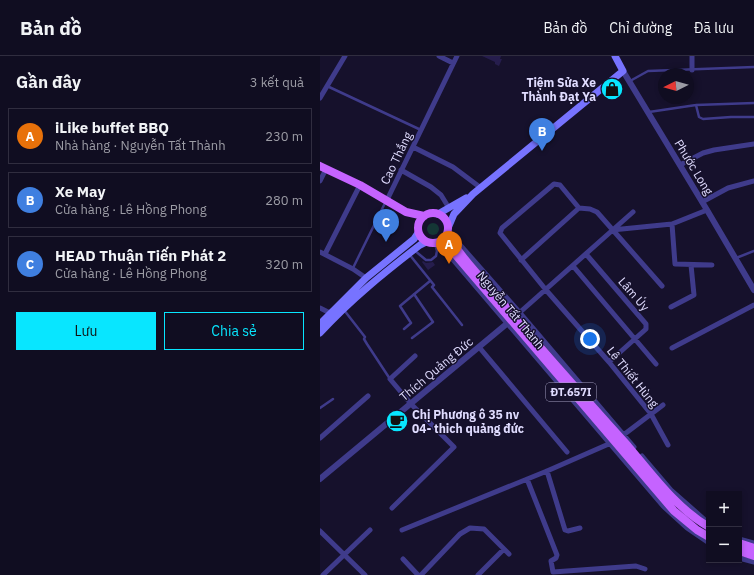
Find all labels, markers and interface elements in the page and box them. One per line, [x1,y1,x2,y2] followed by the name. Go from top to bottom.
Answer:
[20,16,82,40] text: Bản đồ
[543,19,587,37] text: Bản đồ
[609,19,672,37] text: Chỉ đường
[694,19,734,37] text: Đã lưu
[658,68,694,104] north arrow
[16,71,81,93] text: Gần đây
[250,74,304,91] text: 3 kết quả
[521,75,596,104] place label: Tiệm Sửa Xe Thành Đạt Ya
[599,76,625,102] shop icon: Tiệm Sửa Xe Thành Đạt Ya
[55,118,169,137] text: iLike buffet BBQ
[529,118,555,151] pin: B
[26,128,34,145] text: A
[265,128,303,145] text: 230 m
[377,129,415,187] street label: Cao Thắng
[672,136,717,198] street label: Phước Long
[55,137,226,154] text: Nhà hàng · Nguyễn Tất Thành
[55,182,105,201] text: Xe May
[26,192,34,209] text: B
[265,192,303,209] text: 280 m
[55,201,207,218] text: Cửa hàng · Lê Hồng Phong
[373,209,399,242] pin: C
[436,231,462,264] pin: A
[55,246,226,265] text: HEAD Thuận Tiến Phát 2
[26,256,34,273] text: C
[265,256,303,273] text: 320 m
[55,265,207,282] text: Cửa hàng · Lê Hồng Phong
[474,268,548,352] street label: Nguyễn Tất Thành
[615,274,653,314] street label: Lâm Úy
[16,312,156,350] button: Lưu
[164,312,304,350] button: Chia sẻ
[580,329,600,349] your location
[396,334,476,404] street label: Thích Quảng Đức
[604,343,663,411] street label: Lê Thiết Hùng
[546,383,596,401] road number: ĐT.657I
[412,407,524,436] place label: Chị Phương ô 35 nv 04- thich quảng đức
[384,408,410,434] cafe icon: Chị Phương ô 35 nv 04- thich quảng đức
[706,491,742,563] map controls
[706,491,742,527] button: +
[706,527,742,563] button: −

